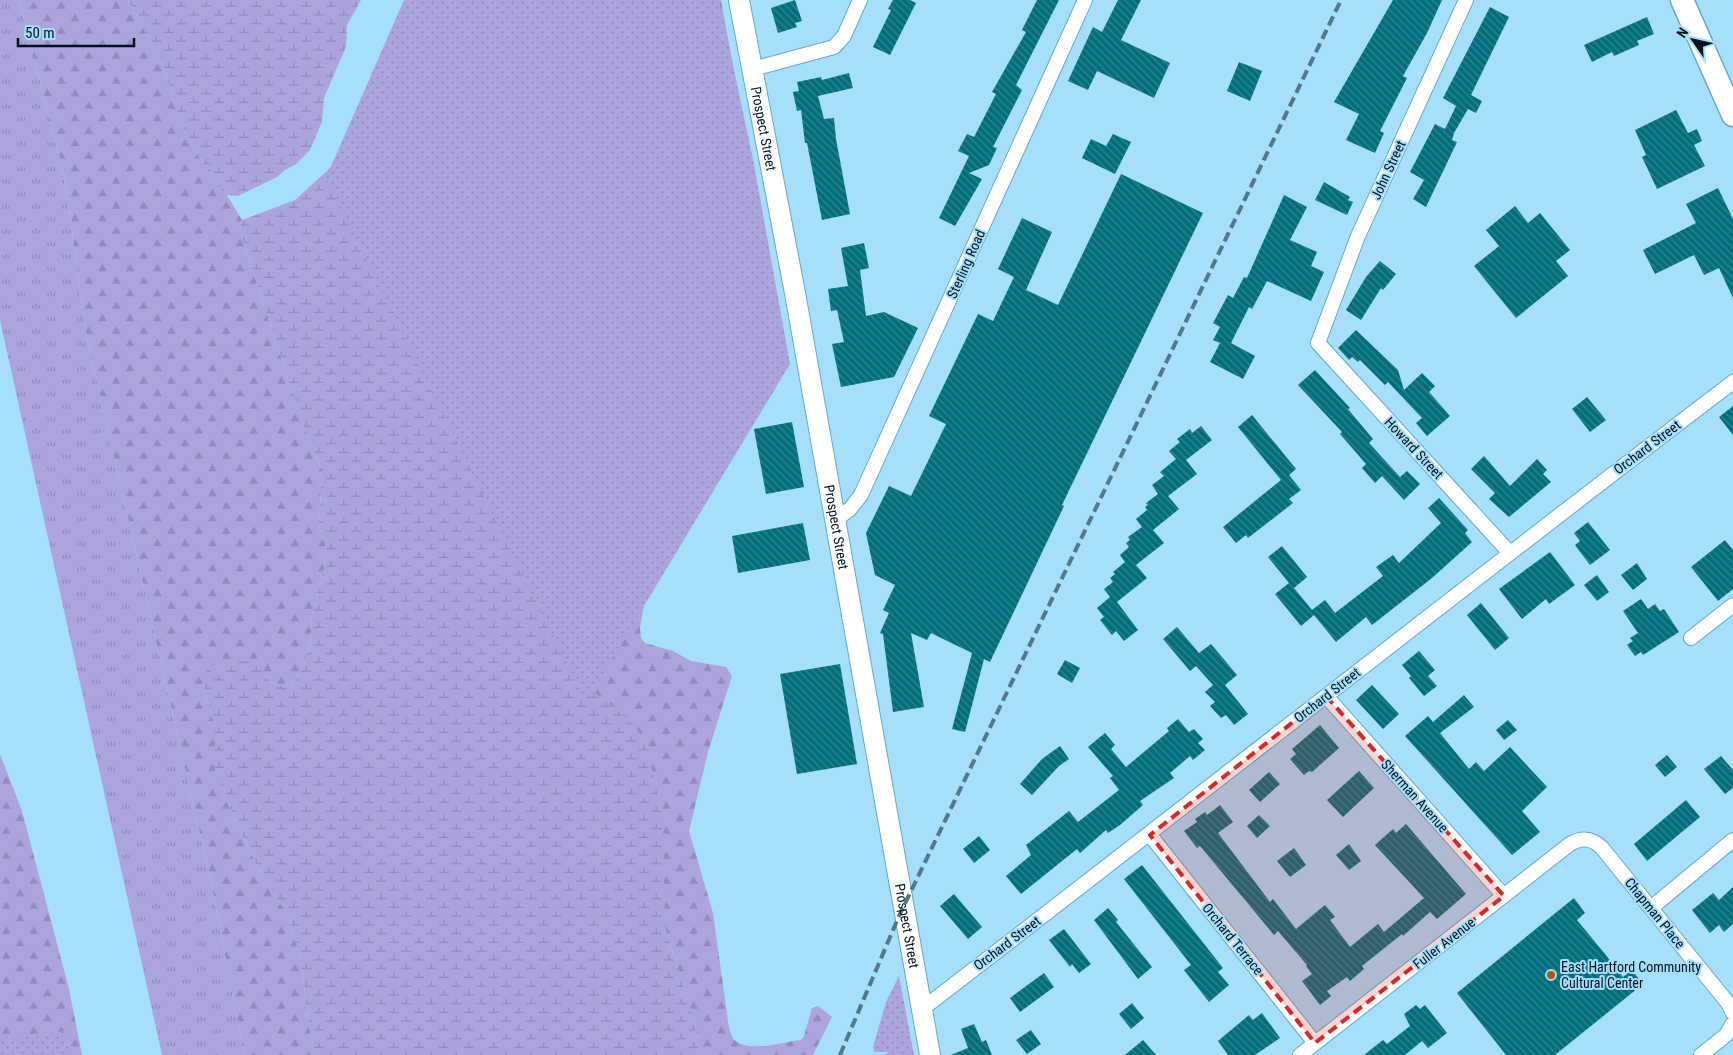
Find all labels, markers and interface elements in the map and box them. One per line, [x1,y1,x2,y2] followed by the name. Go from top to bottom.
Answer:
[18,15,134,47] scale bar
[1668,15,1718,65] north arrow
[25,24,55,42] text: 50 m
[1673,25,1691,41] text: N
[748,85,779,172] street label: Prospect Street
[1367,138,1409,202] street label: John Street
[944,227,988,301] street label: Sterling Road
[1381,414,1447,482] street label: Howard Street
[1610,417,1684,477] street label: Orchard Street
[821,484,852,571] street label: Prospect Street
[1291,664,1363,726] street label: Orchard Street
[1378,756,1452,836] street label: Sherman Avenue
[1622,874,1689,952] street label: Chapman Place
[892,882,922,969] street label: Prospect Street
[1199,900,1267,978] street label: Orchard Terrace
[970,913,1044,973] street label: Orchard Street
[1410,914,1478,972] street label: Fuller Avenue
[1561,959,1701,991] place label: East Hartford Community Cultural Center
[1545,969,1557,981] marker: East Hartford Community Cultural Center

